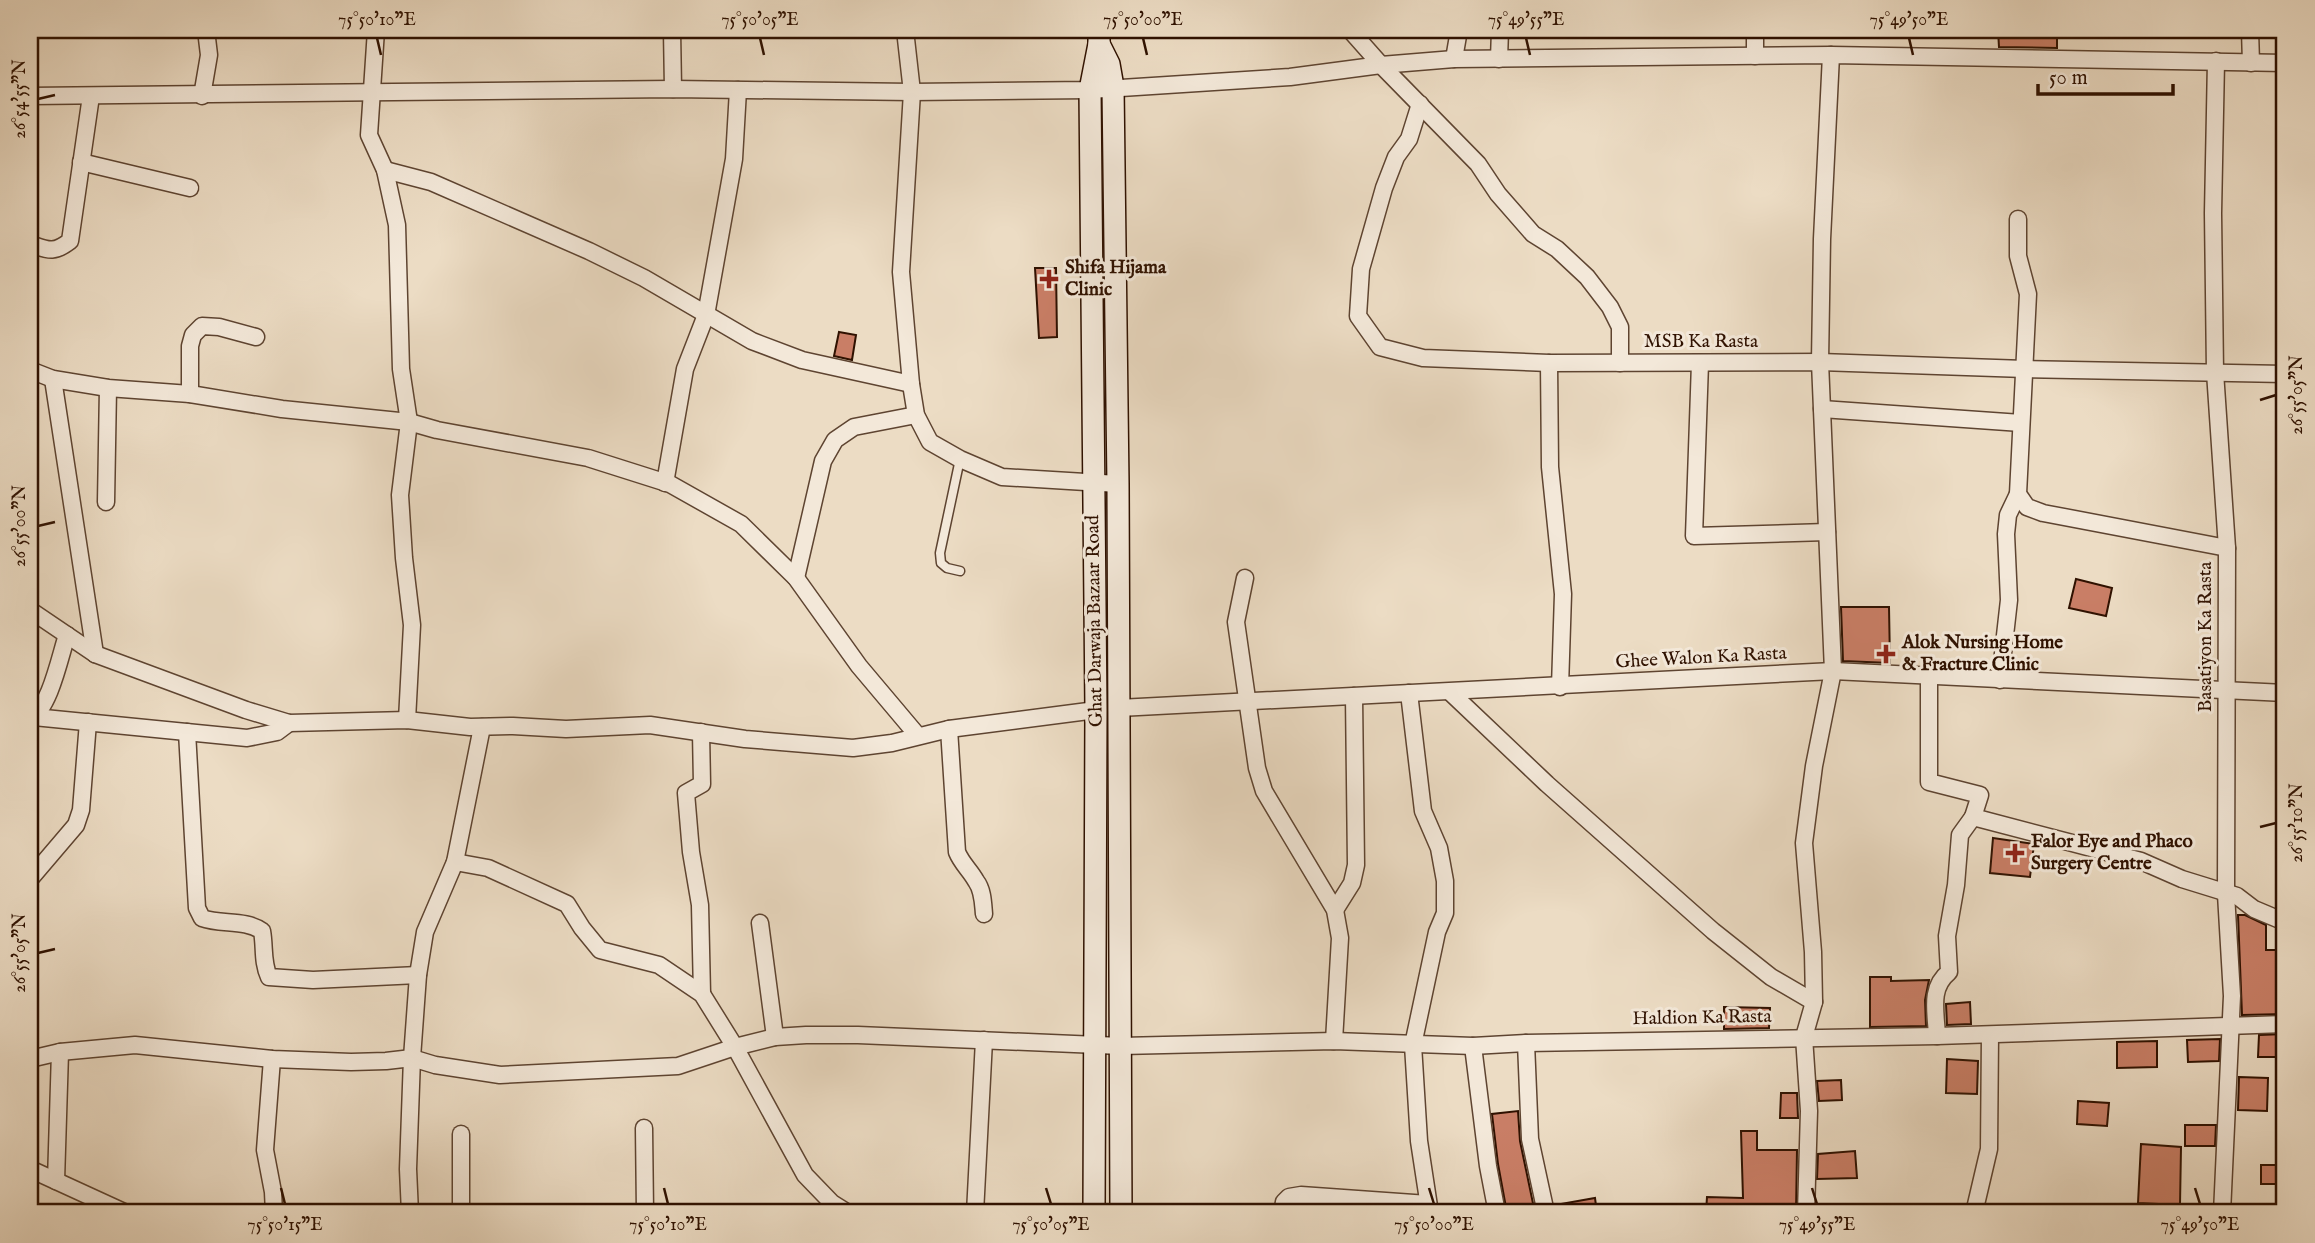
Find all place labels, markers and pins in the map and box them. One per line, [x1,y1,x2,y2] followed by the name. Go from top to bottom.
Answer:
[1065,256,1167,302] place label: Shifa Hijama Clinic
[1039,269,1059,289] marker: Shifa Hijama Clinic
[1901,631,2063,677] place label: Alok Nursing Home & Fracture Clinic
[1876,644,1896,664] marker: Alok Nursing Home & Fracture Clinic
[2031,830,2193,876] place label: Falor Eye and Phaco Surgery Centre
[2005,843,2025,863] marker: Falor Eye and Phaco Surgery Centre

